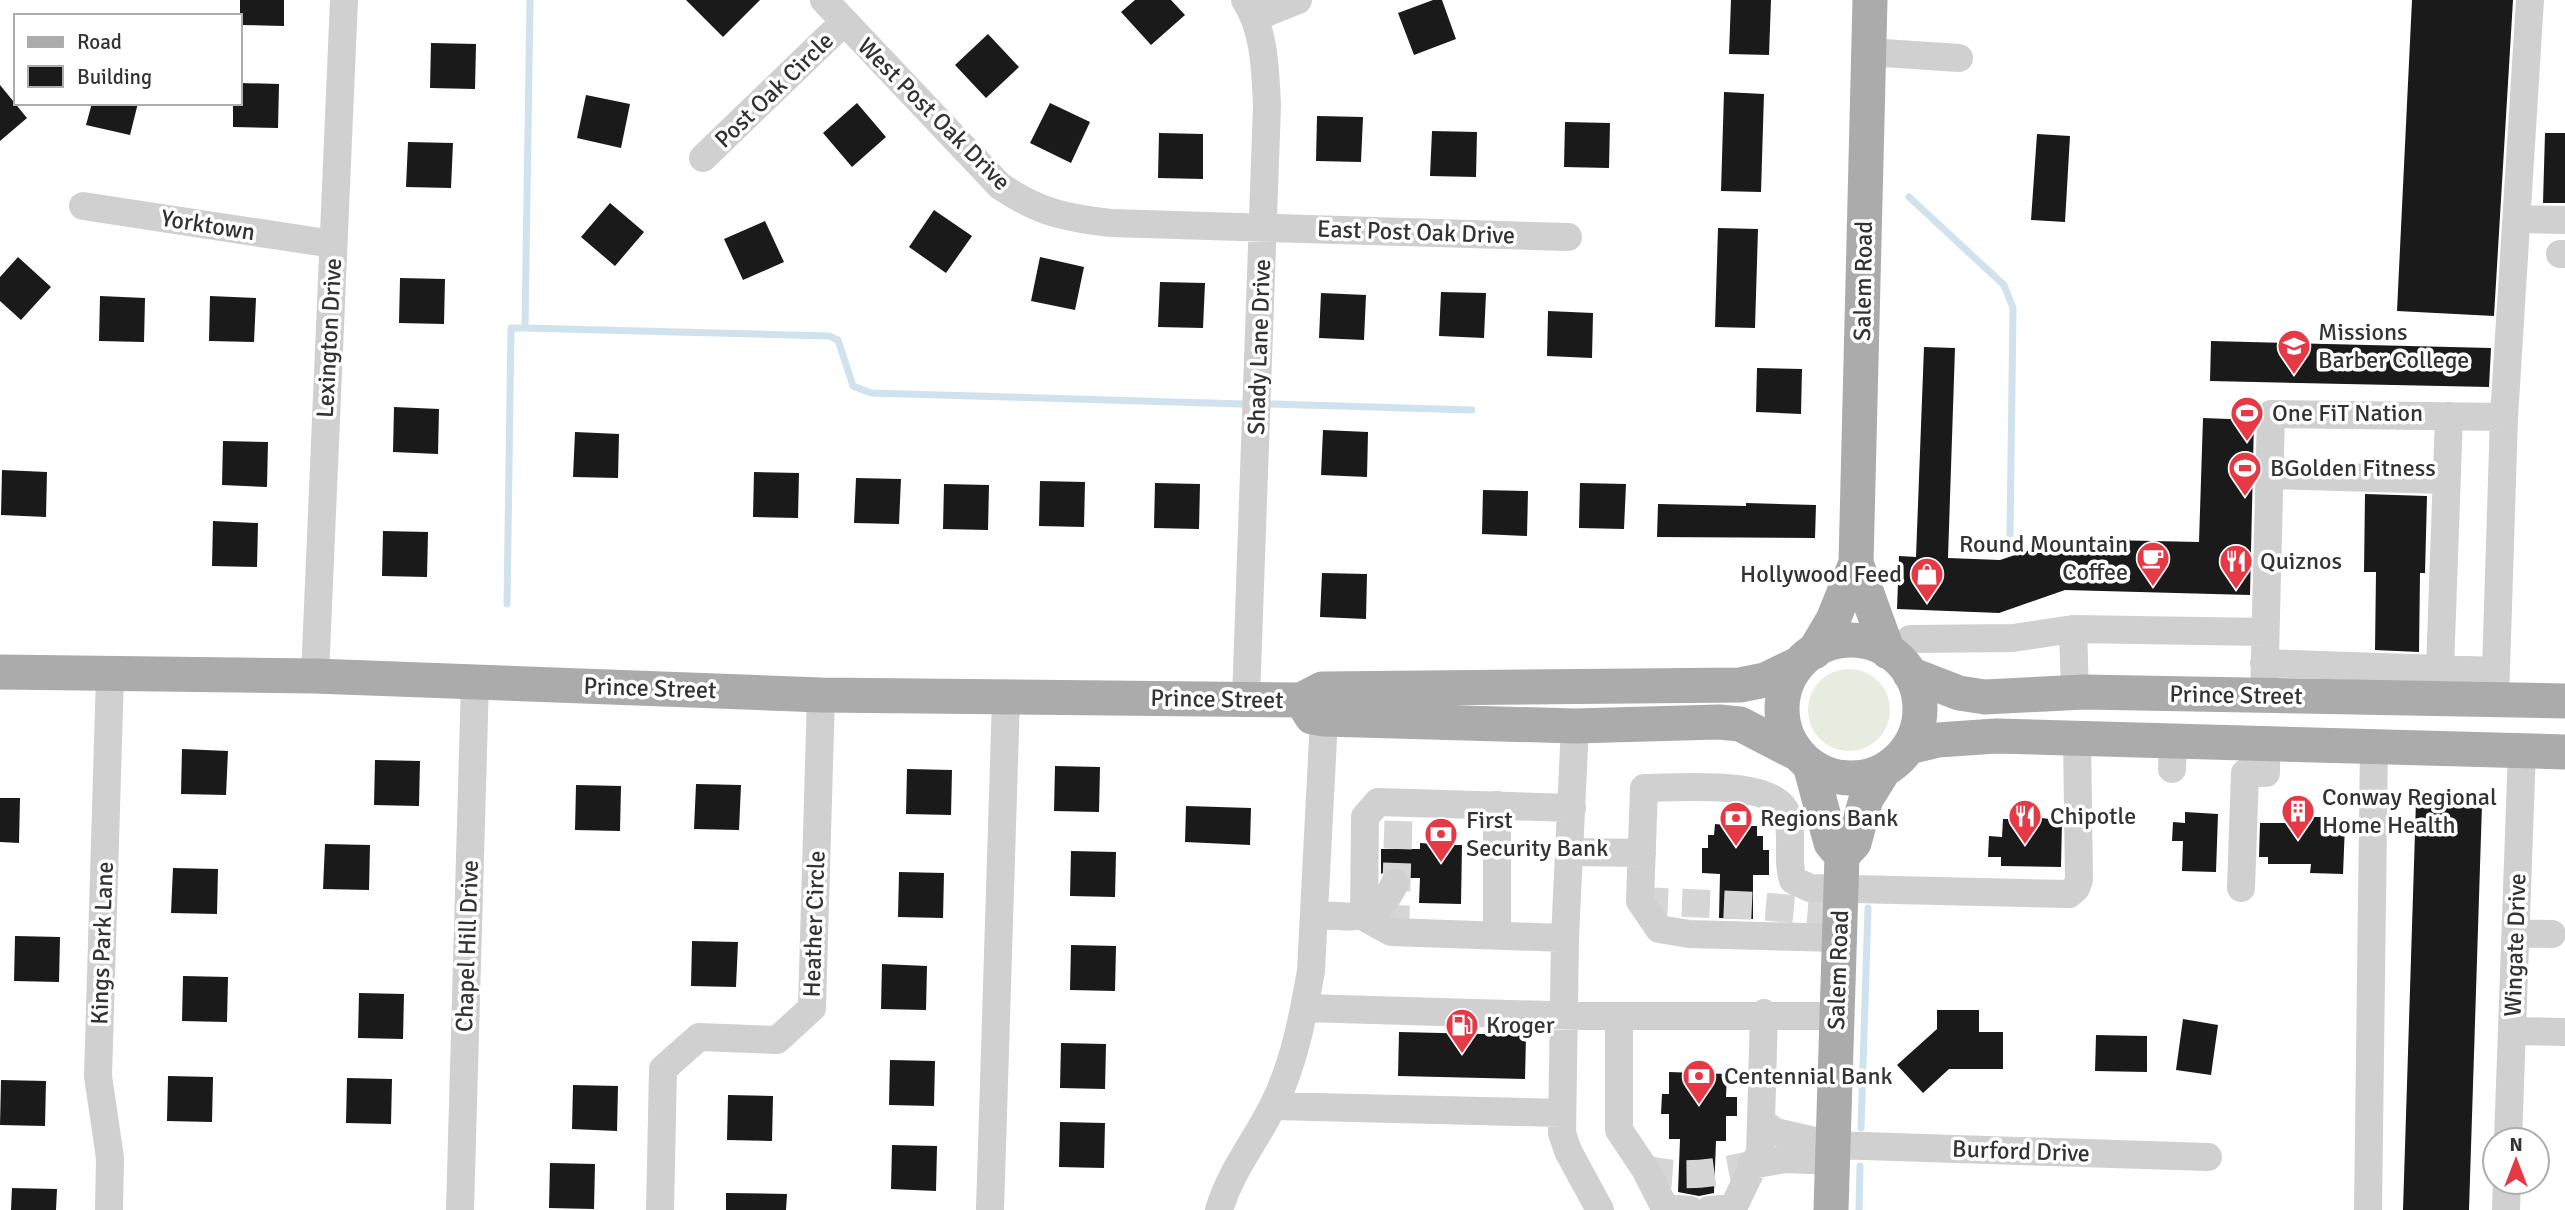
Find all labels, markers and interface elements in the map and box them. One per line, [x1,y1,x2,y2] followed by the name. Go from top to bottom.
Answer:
[14,14,242,105] legend
[708,26,840,154] street label: Post Oak Circle
[77,29,122,55] text: Road
[851,31,1017,197] street label: West Post Oak Drive
[77,64,152,90] text: Building
[159,203,257,247] street label: Yorktown
[1317,214,1515,250] street label: East Post Oak Drive
[1847,221,1879,341] street label: Salem Road
[310,257,348,419] street label: Lexington Drive
[1241,258,1277,436] street label: Shady Lane Drive
[2318,317,2469,375] place label: Missions Barber College
[2275,327,2313,376] school or university icon: Missions Barber College
[2228,394,2266,443] sports icon: One FiT Nation
[2272,398,2423,428] place label: One FiT Nation
[2226,449,2264,498] sports icon: BGolden Fitness
[2270,453,2436,483] place label: BGolden Fitness
[1959,529,2128,587] place label: Round Mountain Coffee
[2134,539,2172,588] cafe icon: Round Mountain Coffee
[2217,542,2255,591] restaurant icon: Quiznos
[2260,546,2342,576] place label: Quiznos
[1908,555,1946,604] shop icon: Hollywood Feed
[1740,559,1902,589] place label: Hollywood Feed
[583,671,717,705] street label: Prince Street
[2169,679,2303,711] street label: Prince Street
[1150,683,1284,715] street label: Prince Street
[2322,782,2497,840] place label: Conway Regional Home Health
[2279,792,2317,841] building icon: Conway Regional Home Health
[2006,797,2044,846] restaurant icon: Chipotle
[1717,799,1755,848] bank icon: Regions Bank
[2050,801,2136,831] place label: Chipotle
[1760,803,1898,833] place label: Regions Bank
[1466,805,1608,863] place label: First Security Bank
[1422,815,1460,864] bank icon: First Security Bank
[796,850,832,998] street label: Heather Circle
[449,859,485,1033] street label: Chapel Hill Drive
[84,861,120,1025] street label: Kings Park Lane
[2498,873,2532,1017] street label: Wingate Drive
[1821,909,1855,1031] street label: Salem Road
[1443,1006,1481,1055] fuel station icon: Kroger
[1486,1010,1555,1040] place label: Kroger
[1680,1057,1718,1106] bank icon: Centennial Bank
[1724,1061,1893,1091] place label: Centennial Bank
[2481,1126,2551,1196] north arrow
[2509,1133,2523,1157] text: N
[1952,1134,2090,1168] street label: Burford Drive

